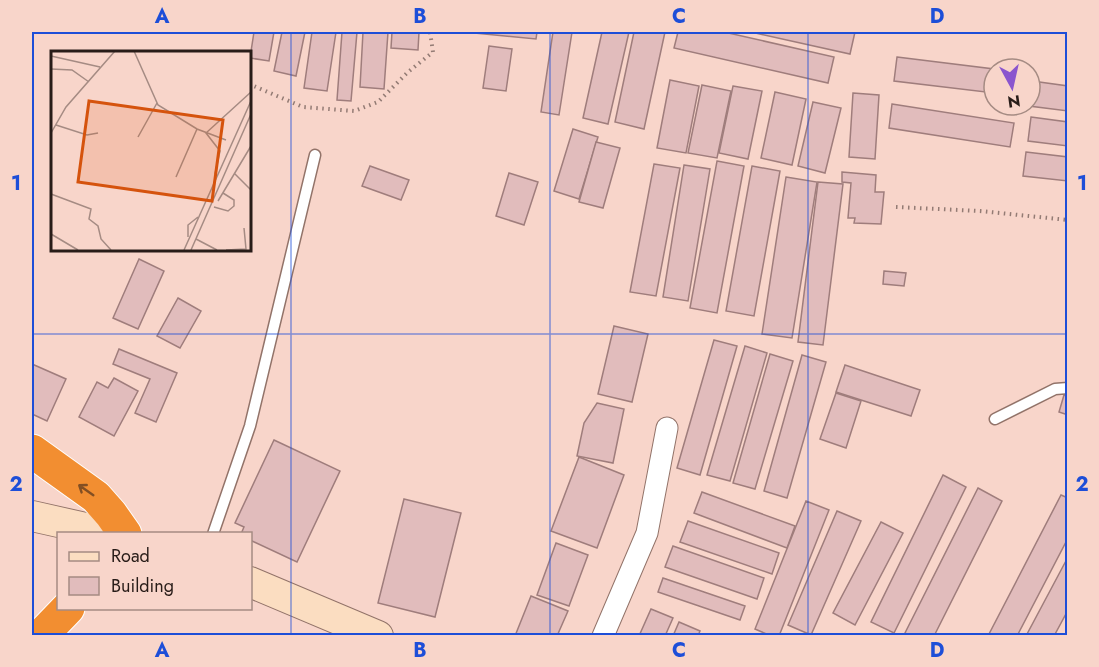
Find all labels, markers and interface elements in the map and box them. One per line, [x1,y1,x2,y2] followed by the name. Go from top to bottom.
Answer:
[154,2,170,31] text: A
[413,2,427,31] text: B
[672,2,686,31] text: C
[930,2,944,31] text: D
[51,51,250,250] inset map
[982,57,1042,117] north arrow
[1006,89,1022,114] text: N
[11,169,21,198] text: 1
[1077,169,1087,198] text: 1
[9,470,23,499] text: 2
[1075,470,1089,499] text: 2
[79,484,95,496] one-way arrow
[57,532,252,610] legend
[111,543,150,569] text: Road
[111,573,174,599] text: Building
[154,636,170,665] text: A
[413,636,427,665] text: B
[672,636,686,665] text: C
[930,636,944,665] text: D

